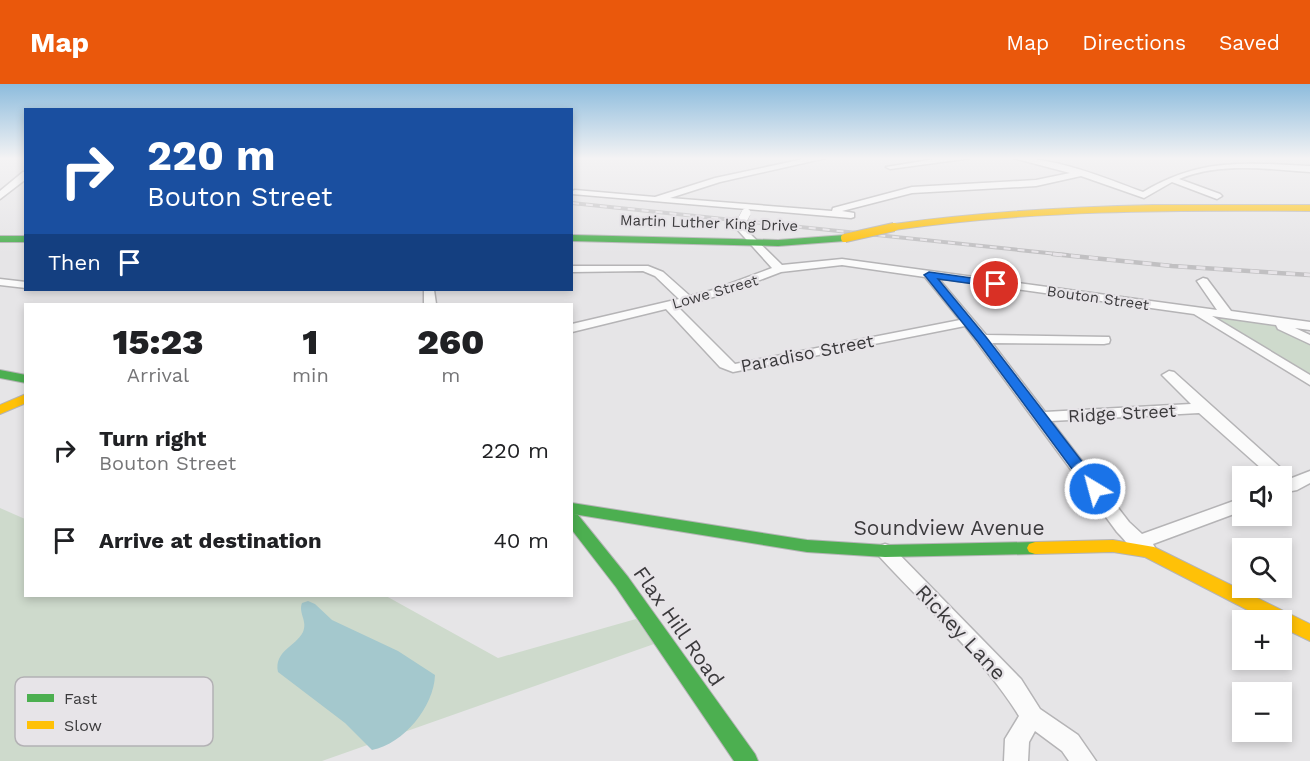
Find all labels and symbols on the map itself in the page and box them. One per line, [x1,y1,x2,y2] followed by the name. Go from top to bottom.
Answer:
[620,211,798,235] street label: Martin Luther King Drive
[970,258,1021,309] pin
[670,271,761,313] street label: Lowe Street
[1046,282,1151,314] street label: Bouton Street
[739,330,876,376] street label: Paradiso Street
[1067,400,1177,426] street label: Ridge Street
[1063,457,1127,521] position arrow
[853,515,1045,540] street label: Soundview Avenue
[628,561,730,691] street label: Flax Hill Road
[910,579,1012,685] street label: Rickey Lane
[15,677,213,746] legend
[64,689,97,708] text: Fast
[64,716,102,735] text: Slow

